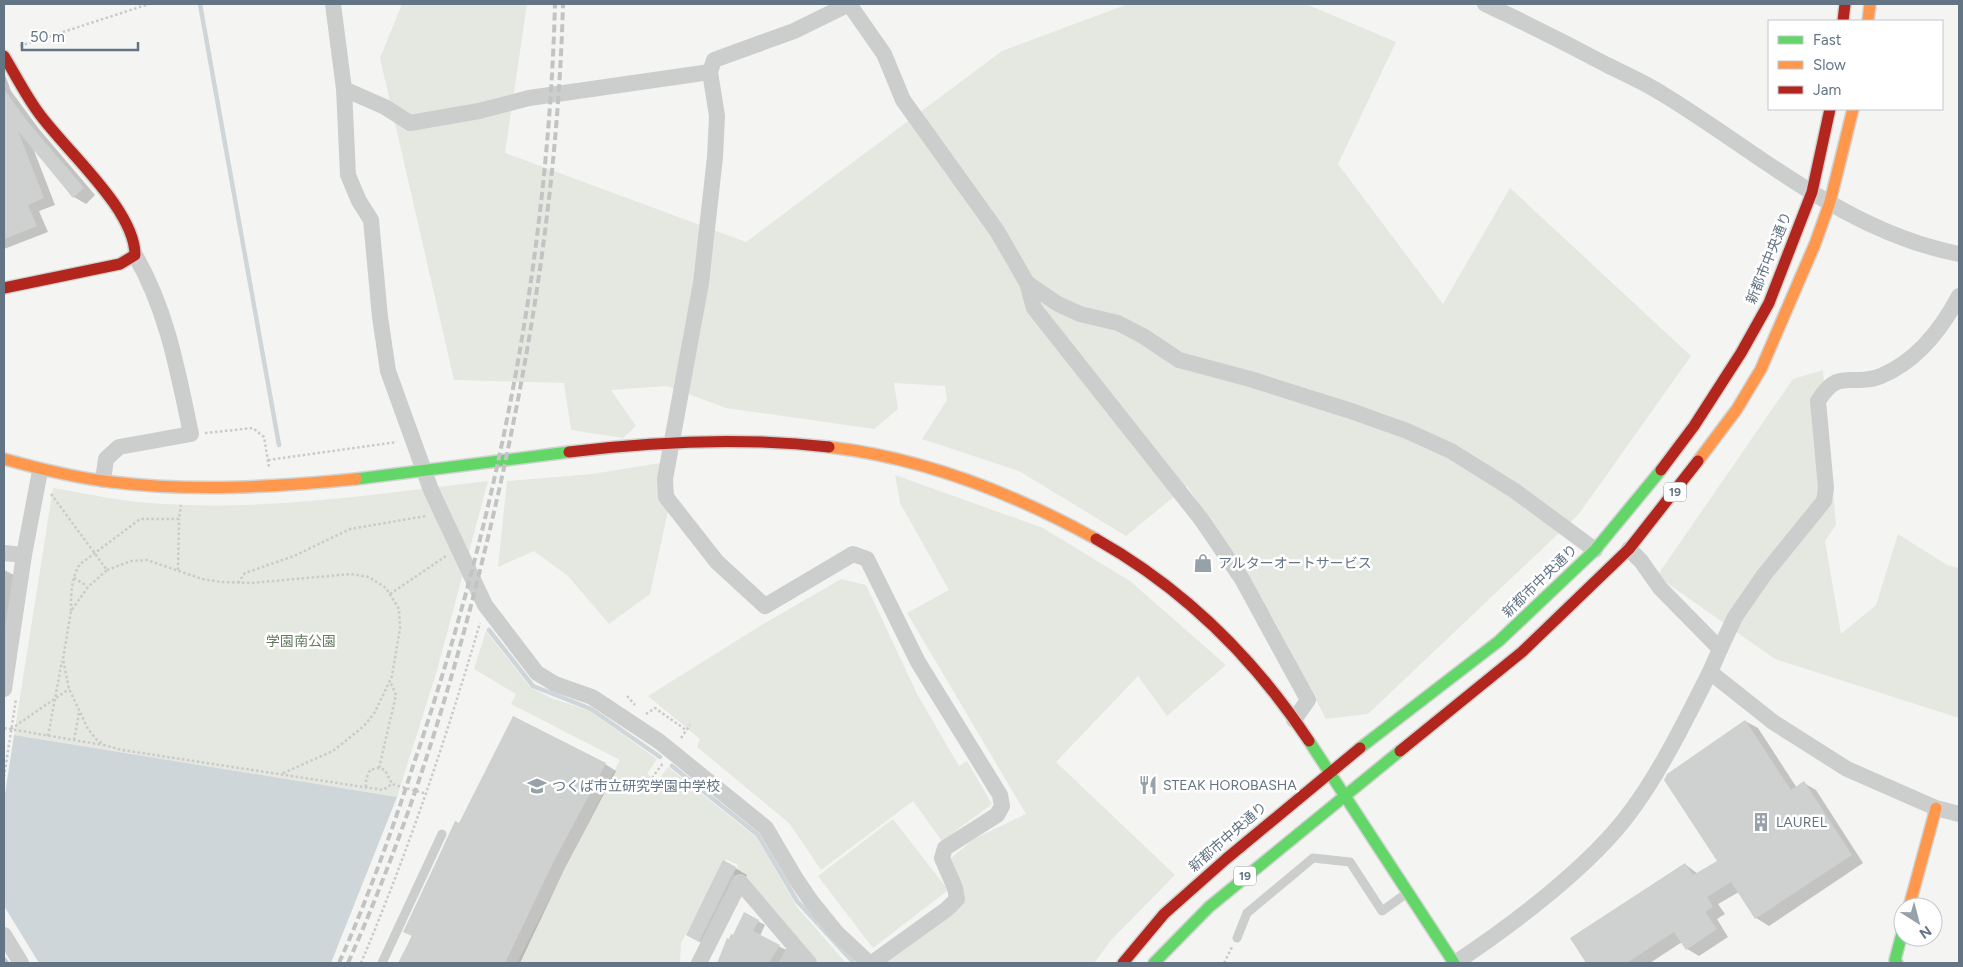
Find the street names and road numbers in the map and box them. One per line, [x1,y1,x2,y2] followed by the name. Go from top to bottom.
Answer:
[1743,209,1795,307] street label: 新都市中央通り
[1664,482,1686,502] road number: 19
[1499,541,1581,621] street label: 新都市中央通り
[1185,798,1271,876] street label: 新都市中央通り
[1234,866,1256,886] road number: 19

